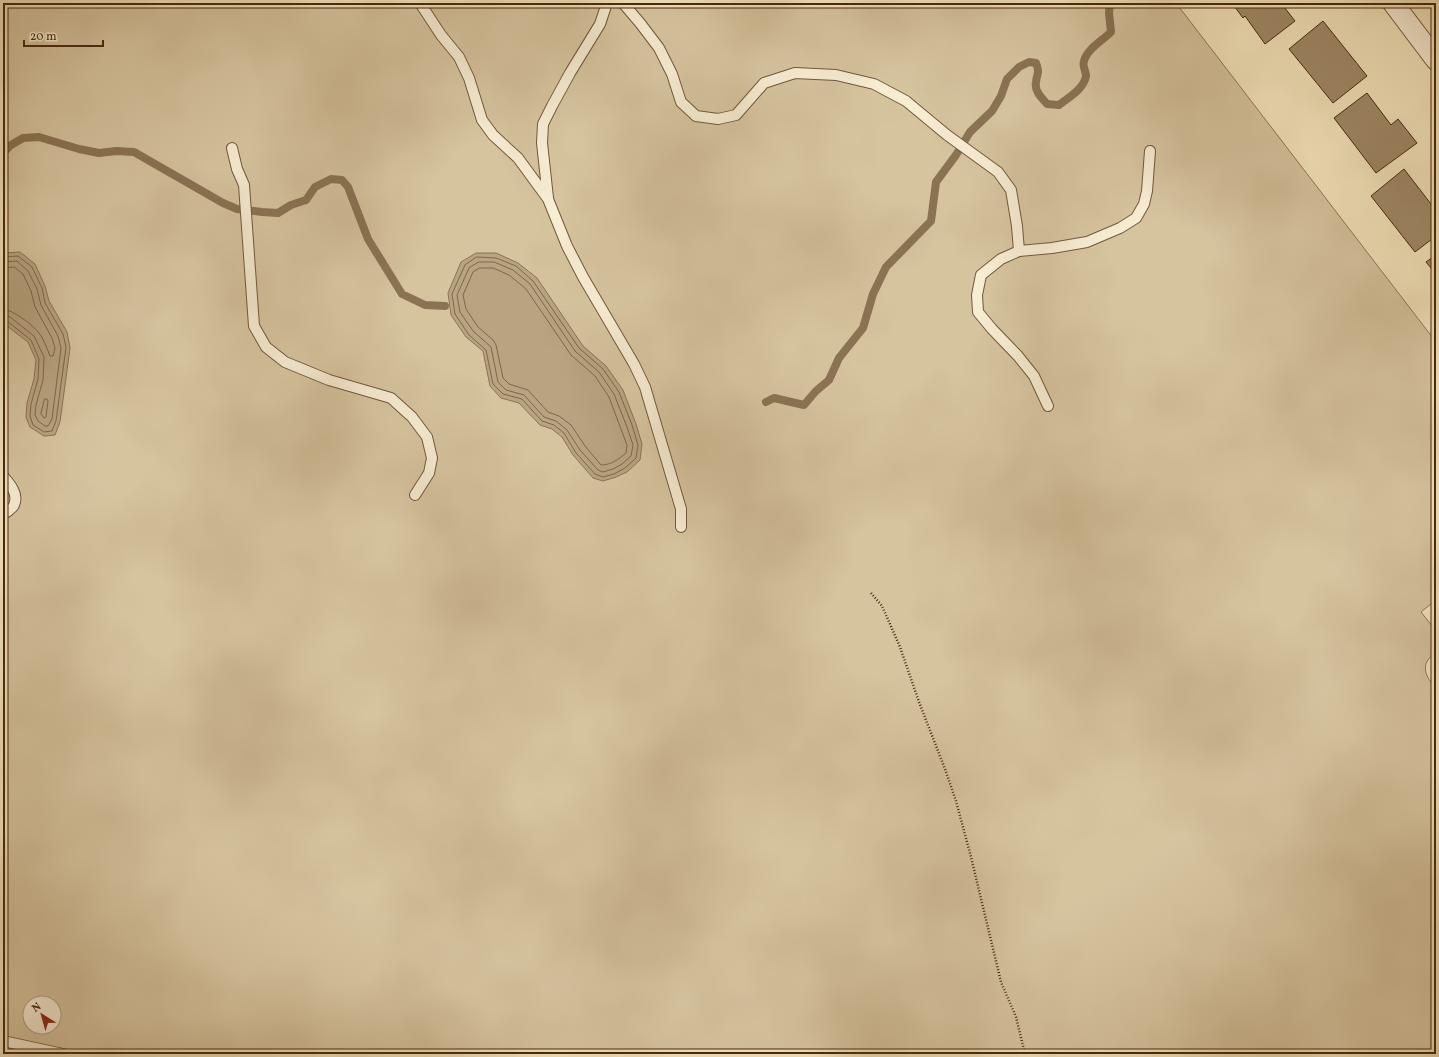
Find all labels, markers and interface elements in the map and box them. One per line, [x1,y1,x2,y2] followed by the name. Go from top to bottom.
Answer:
[24,22,103,48] scale bar
[30,29,57,45] text: 20 m
[22,995,62,1035] north arrow
[29,1000,45,1017] text: N

